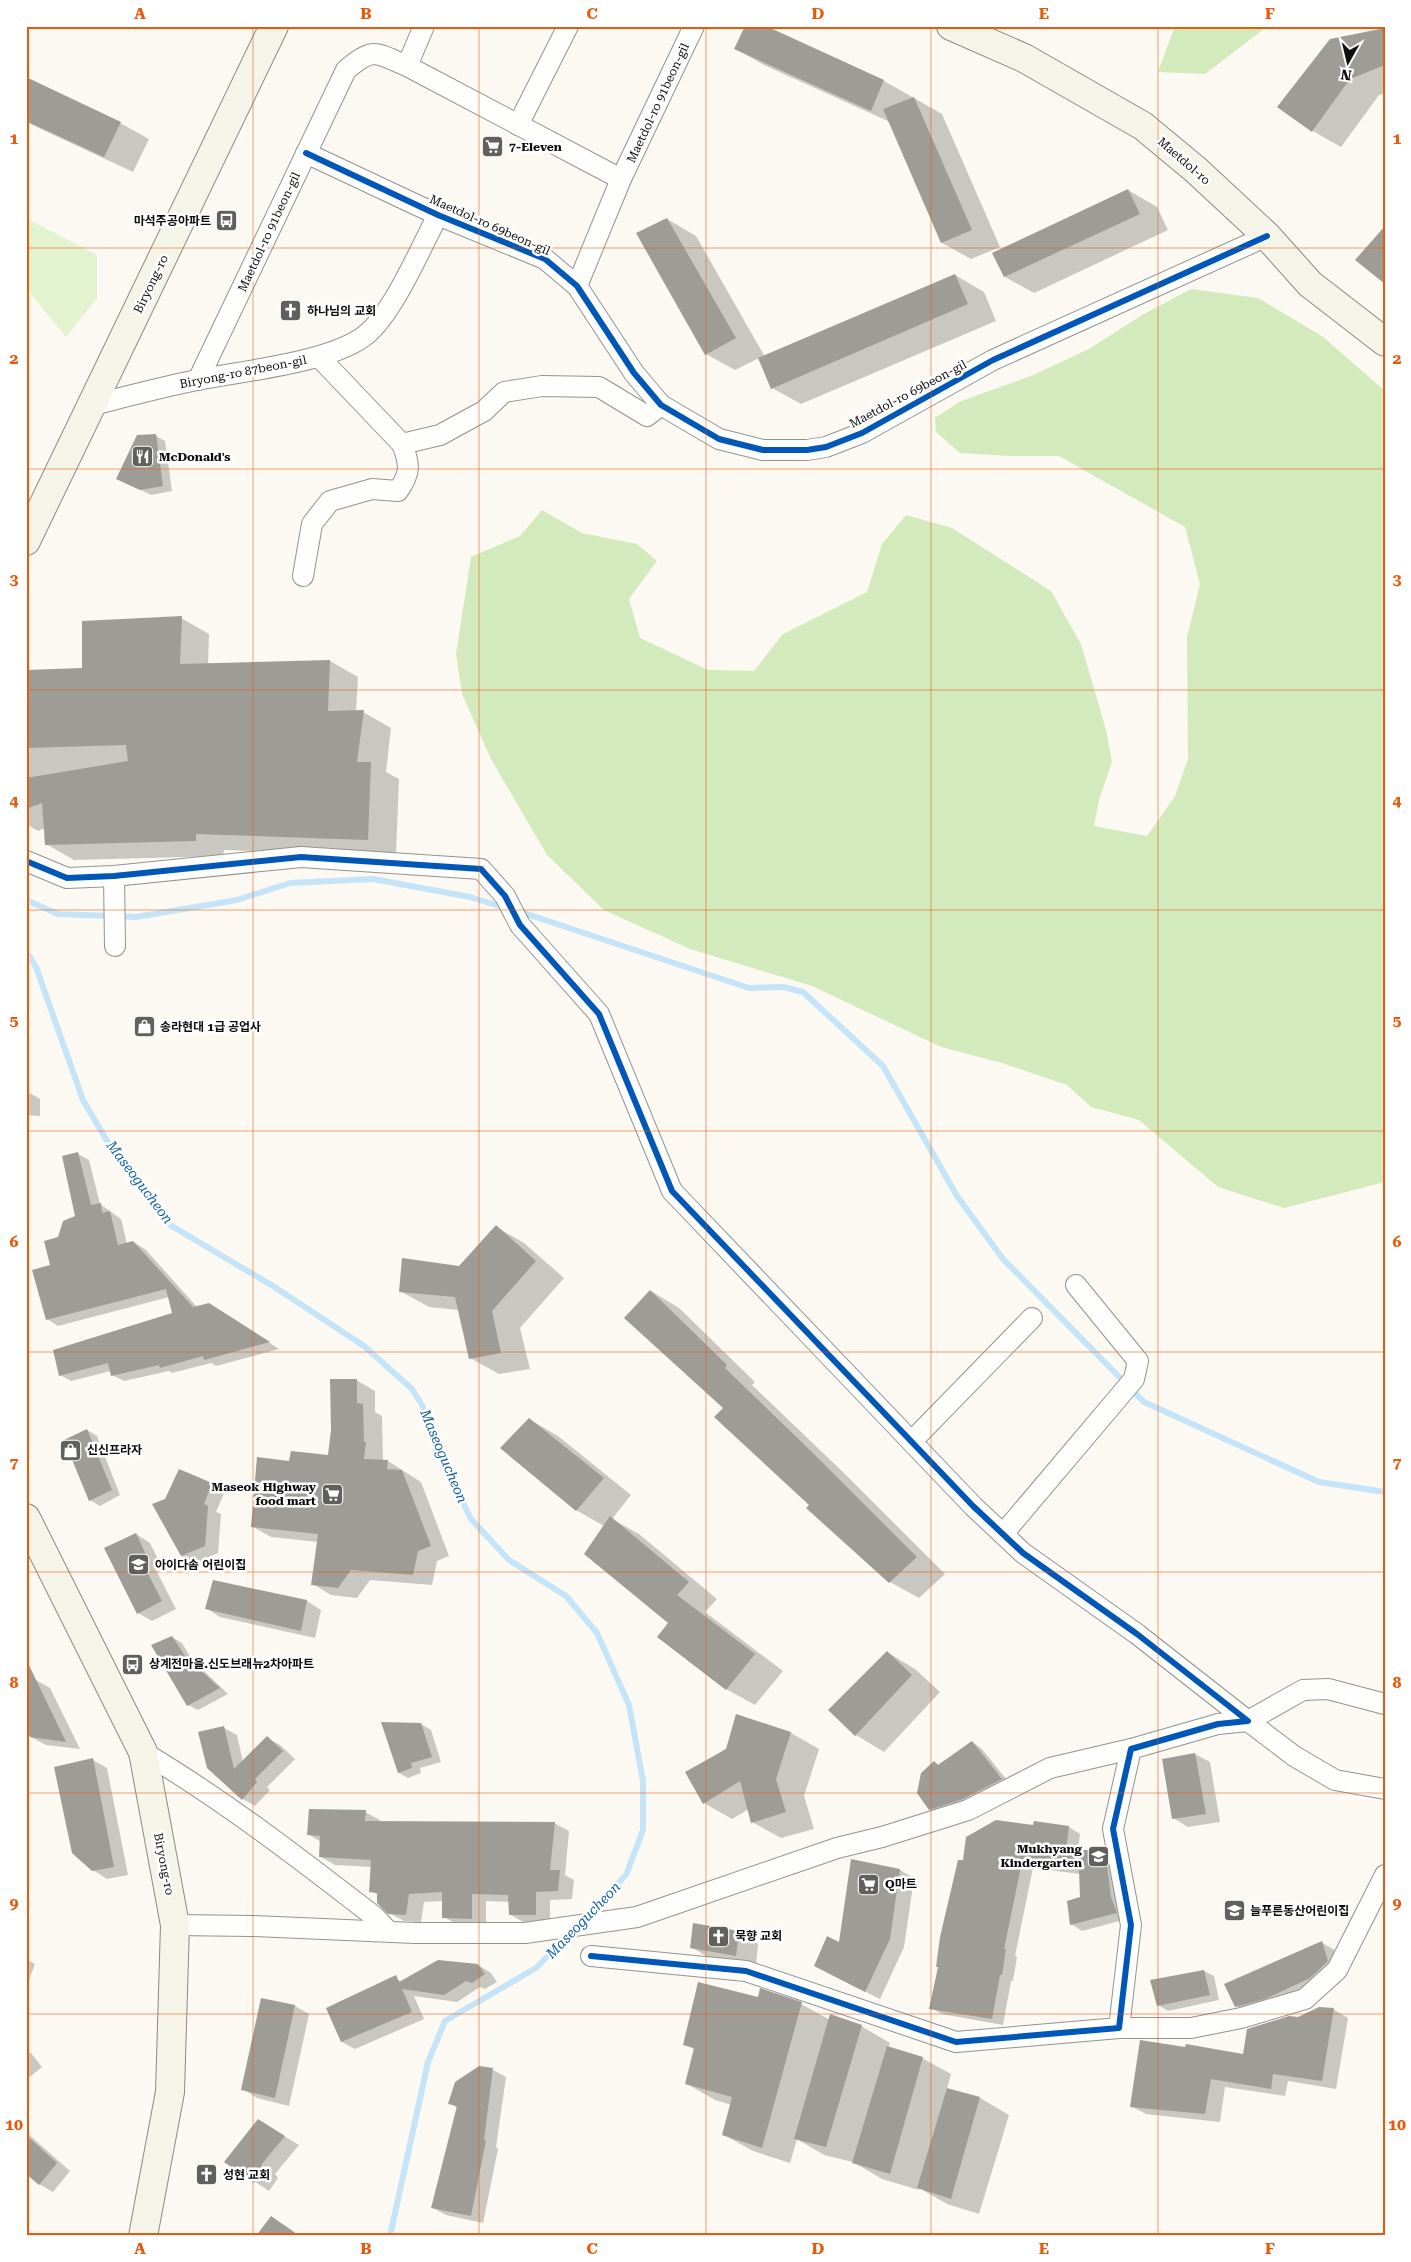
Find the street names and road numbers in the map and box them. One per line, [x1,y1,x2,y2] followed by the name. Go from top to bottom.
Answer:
[624,41,692,165] street label: Maetdol-ro 91beon-gil
[1155,134,1213,188] street label: Maetdol-ro
[235,170,303,294] street label: Maetdol-ro 91beon-gil
[428,192,553,258] street label: Maetdol-ro 69beon-gil
[131,252,171,316] street label: Biryong-ro
[178,353,308,391] street label: Biryong-ro 87beon-gil
[847,357,969,431] street label: Maetdol-ro 69beon-gil
[151,1832,177,1896] street label: Biryong-ro

